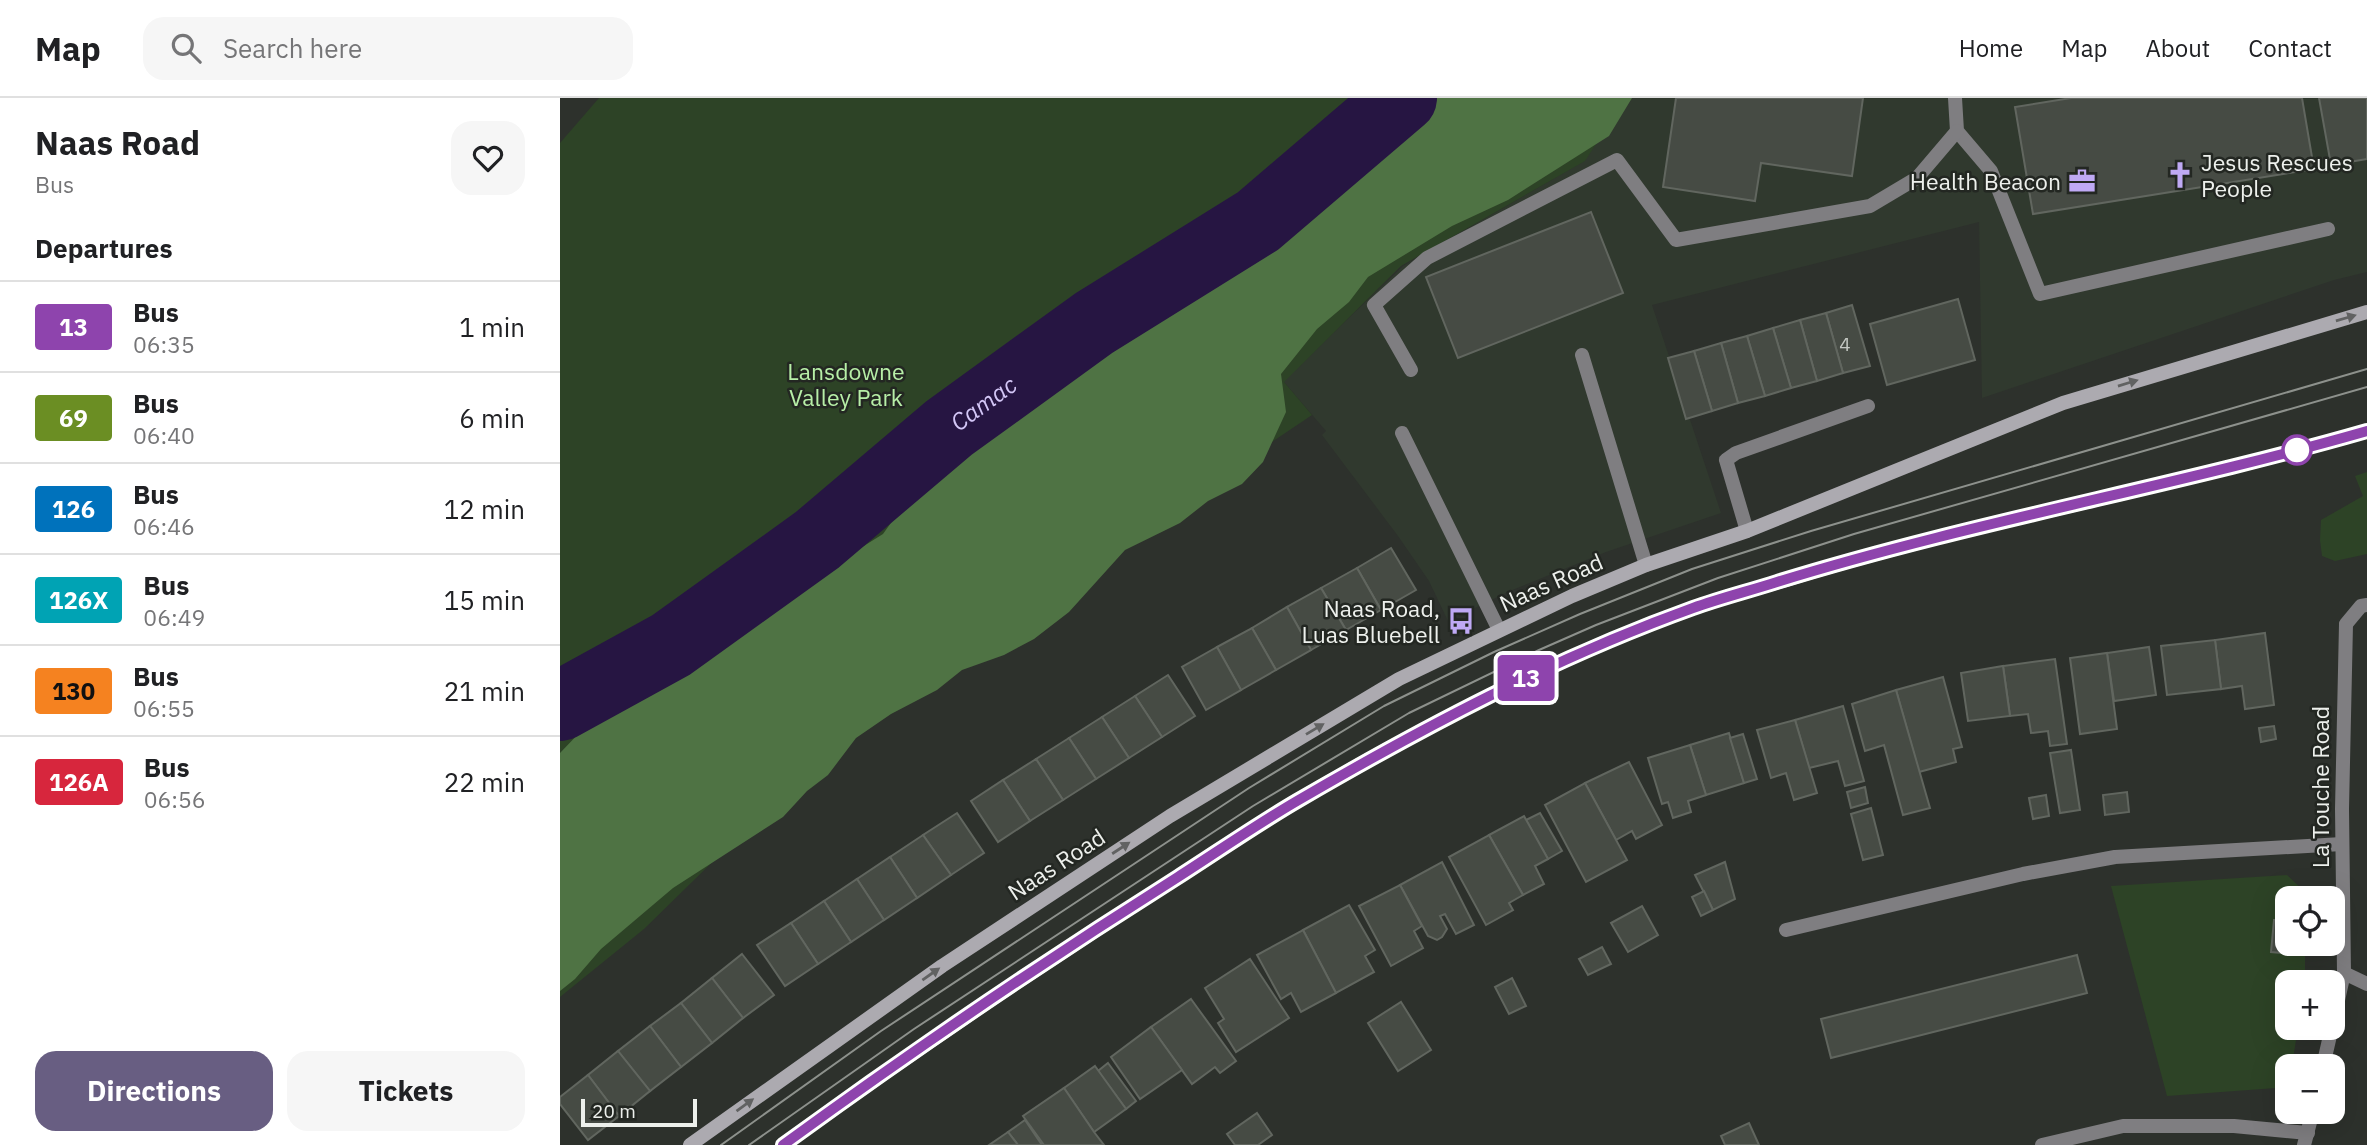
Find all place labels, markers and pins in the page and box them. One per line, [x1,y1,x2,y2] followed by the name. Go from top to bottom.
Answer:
[2201,147,2353,203] place label: Jesus Rescues People
[2165,160,2195,190] church icon: Jesus Rescues People
[1910,166,2061,196] place label: Health Beacon
[2067,166,2097,196] office icon: Health Beacon
[2282,435,2312,465] unlabelled marker
[1301,593,1440,649] place label: Naas Road, Luas Bluebell
[1446,606,1476,636] bus stop icon: Naas Road, Luas Bluebell

